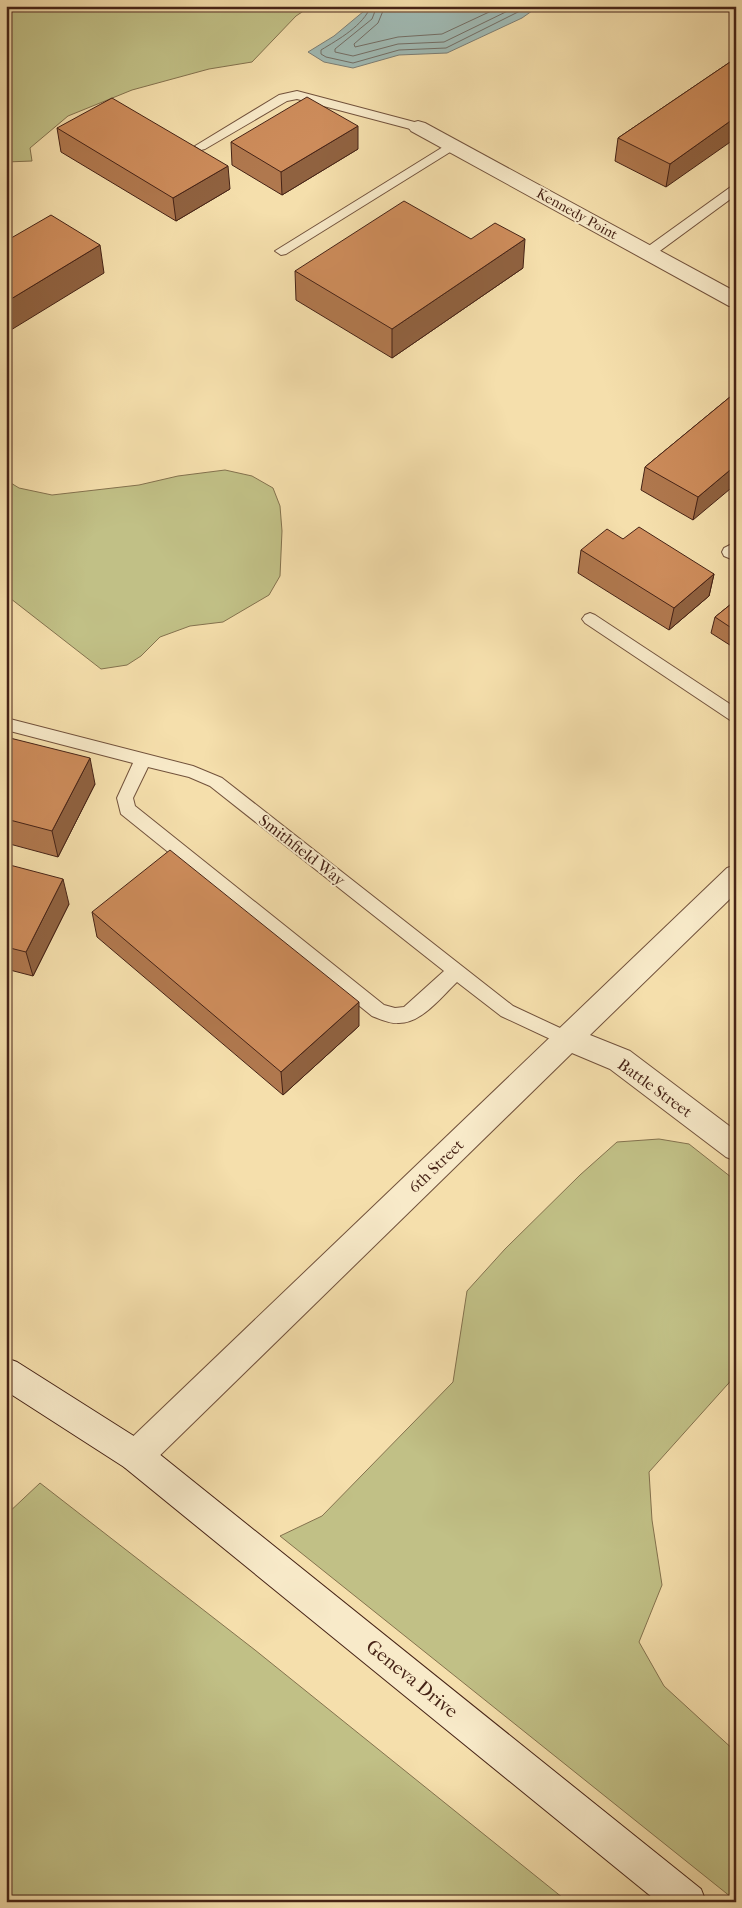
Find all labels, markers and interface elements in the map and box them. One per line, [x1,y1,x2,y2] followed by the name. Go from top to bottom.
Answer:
[533,185,621,243] street label: Kennedy Point
[255,810,349,890] street label: Smithfield Way
[614,1055,696,1121] street label: Battle Street
[405,1135,468,1197] street label: 6th Street
[362,1635,462,1723] street label: Geneva Drive

